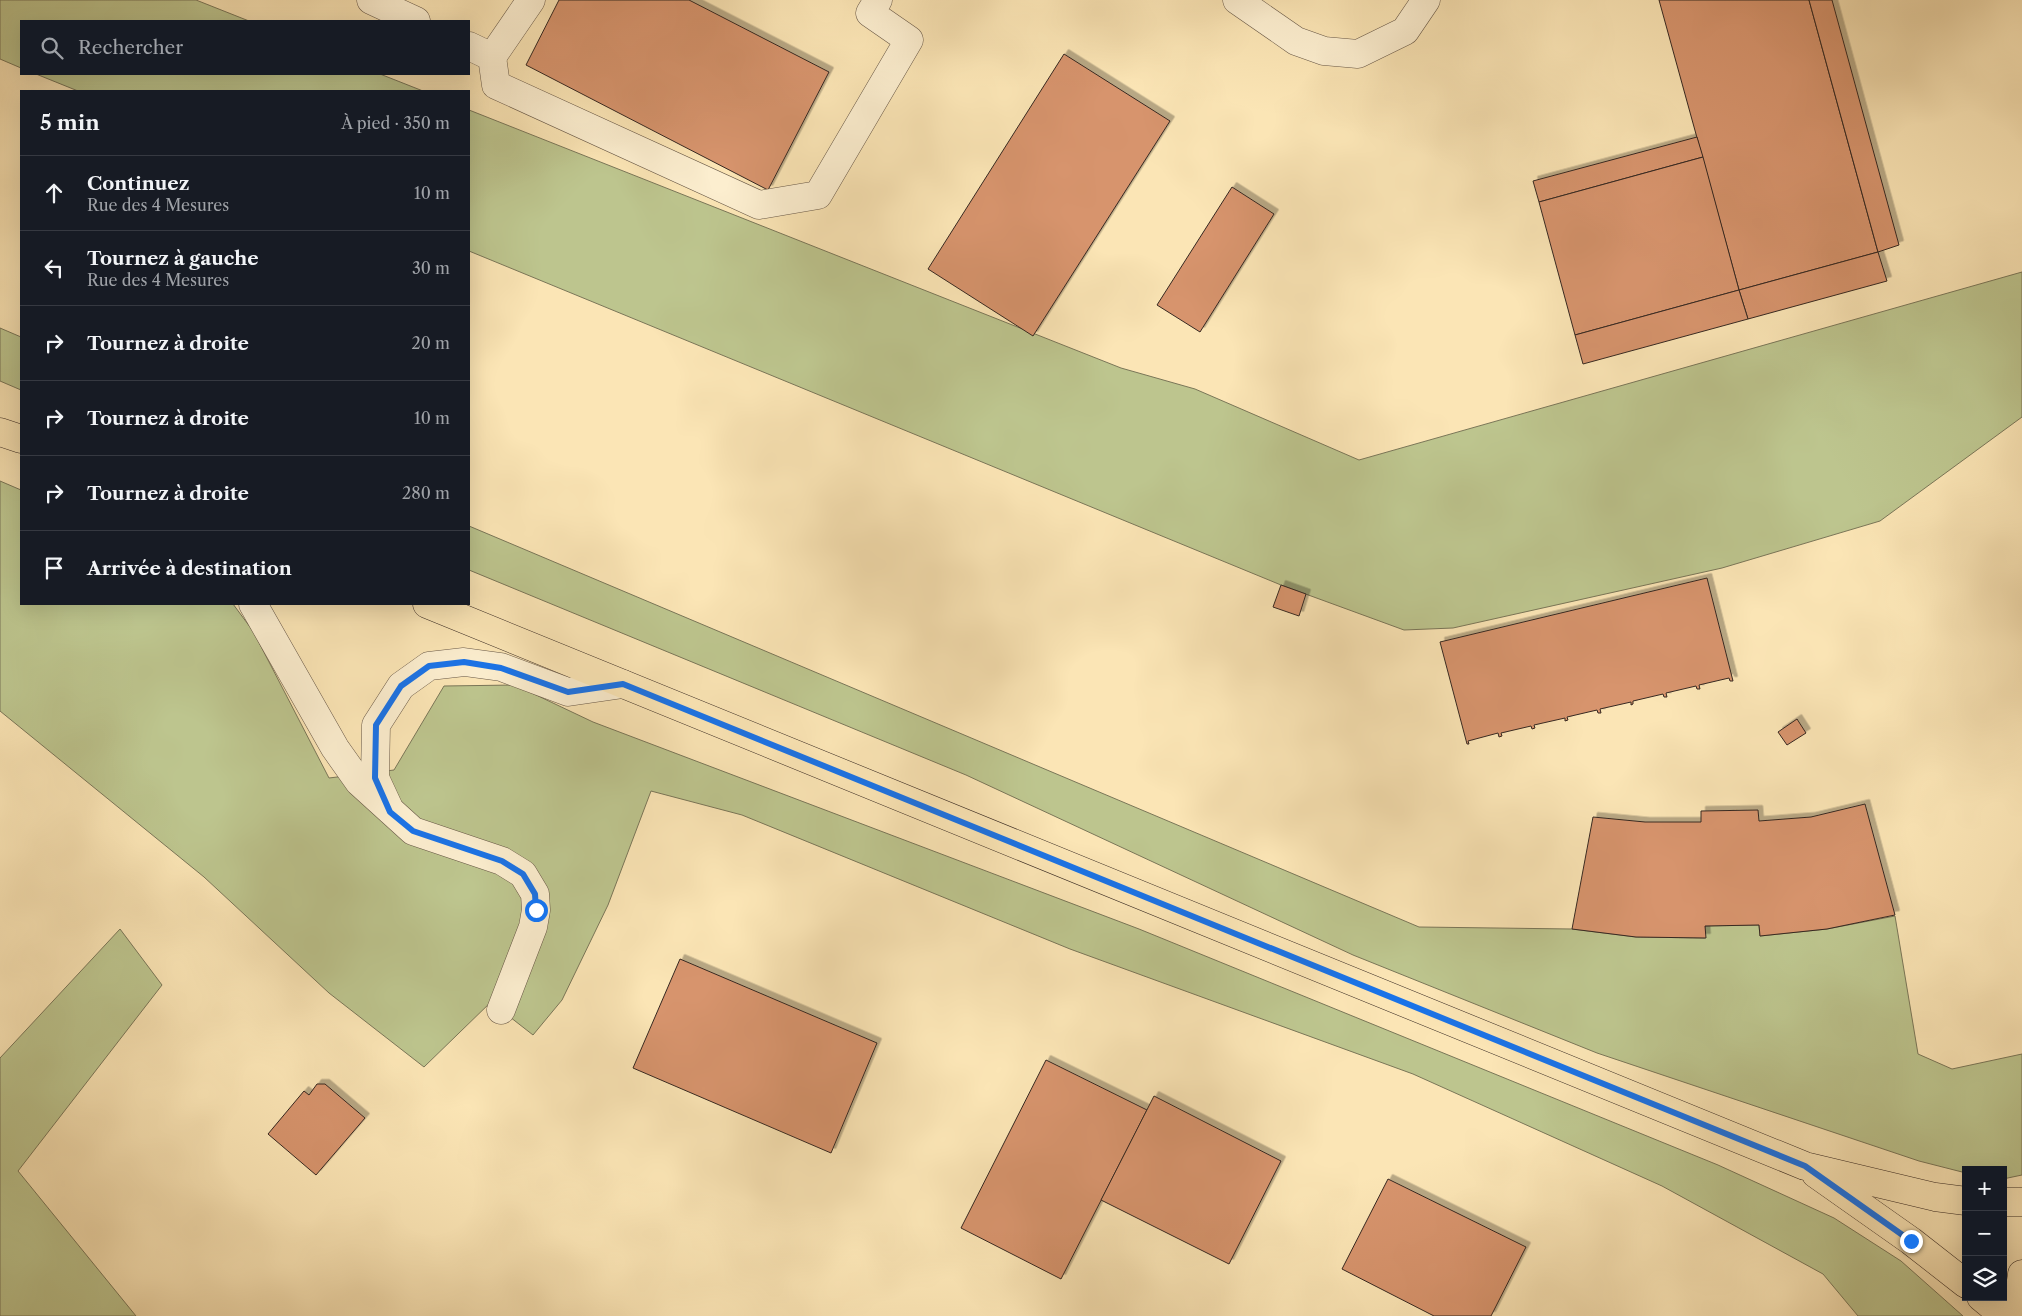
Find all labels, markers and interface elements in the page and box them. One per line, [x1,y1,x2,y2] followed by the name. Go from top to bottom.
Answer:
[20,20,470,75] search box
[38,34,66,62] icon: search
[78,36,183,59] text: Rechercher
[40,110,100,135] text: 5 min
[341,113,450,133] text: À pied · 350 m
[87,172,189,195] text: Continuez
[40,179,68,207] icon: ahead
[414,183,450,203] text: 10 m
[87,195,229,215] text: Rue des 4 Mesures
[87,247,259,270] text: Tournez à gauche
[40,254,68,282] icon: left
[412,258,450,278] text: 30 m
[87,270,229,290] text: Rue des 4 Mesures
[40,329,68,357] icon: right
[87,332,249,355] text: Tournez à droite
[411,333,450,353] text: 20 m
[40,404,68,432] icon: right
[87,407,249,430] text: Tournez à droite
[414,408,450,428] text: 10 m
[40,479,68,507] icon: right
[87,482,249,505] text: Tournez à droite
[402,483,450,503] text: 280 m
[40,554,68,582] icon: arrive
[87,557,292,580] text: Arrivée à destination
[525,899,548,922] route start
[1962,1166,2007,1301] map controls
[1962,1166,2007,1211] button: +
[1962,1211,2007,1256] button: −
[1900,1230,1923,1253] route end
[1962,1256,2007,1301] button: layers

